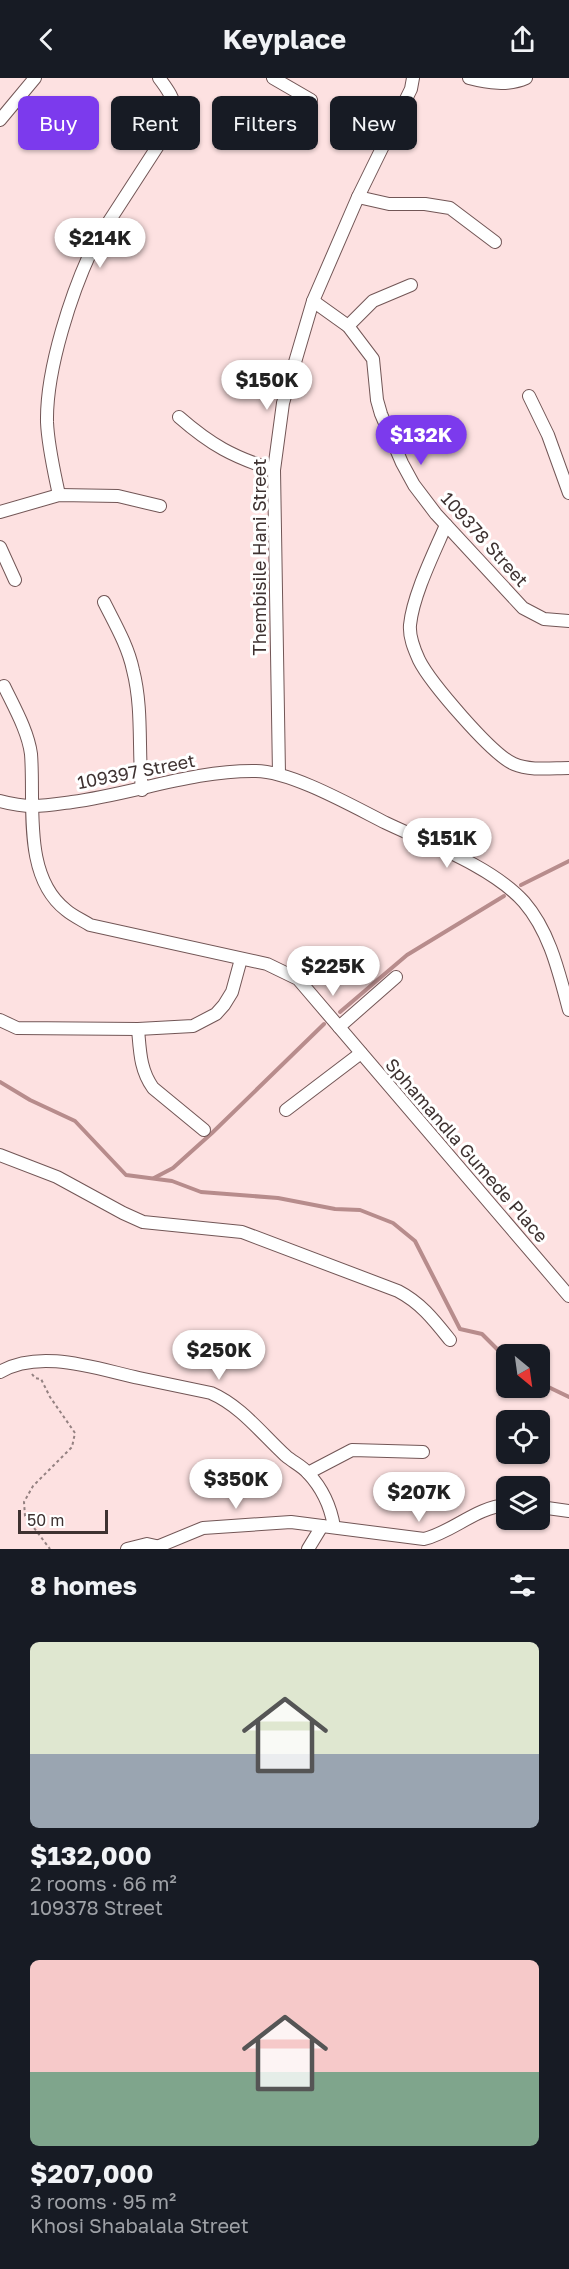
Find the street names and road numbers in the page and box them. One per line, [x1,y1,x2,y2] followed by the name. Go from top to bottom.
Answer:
[248,459,270,655] street label: Thembisile Hani Street
[437,487,533,591] street label: 109378 Street
[75,749,197,793] street label: 109397 Street
[381,1054,553,1246] street label: Sphamandla Gumede Place

